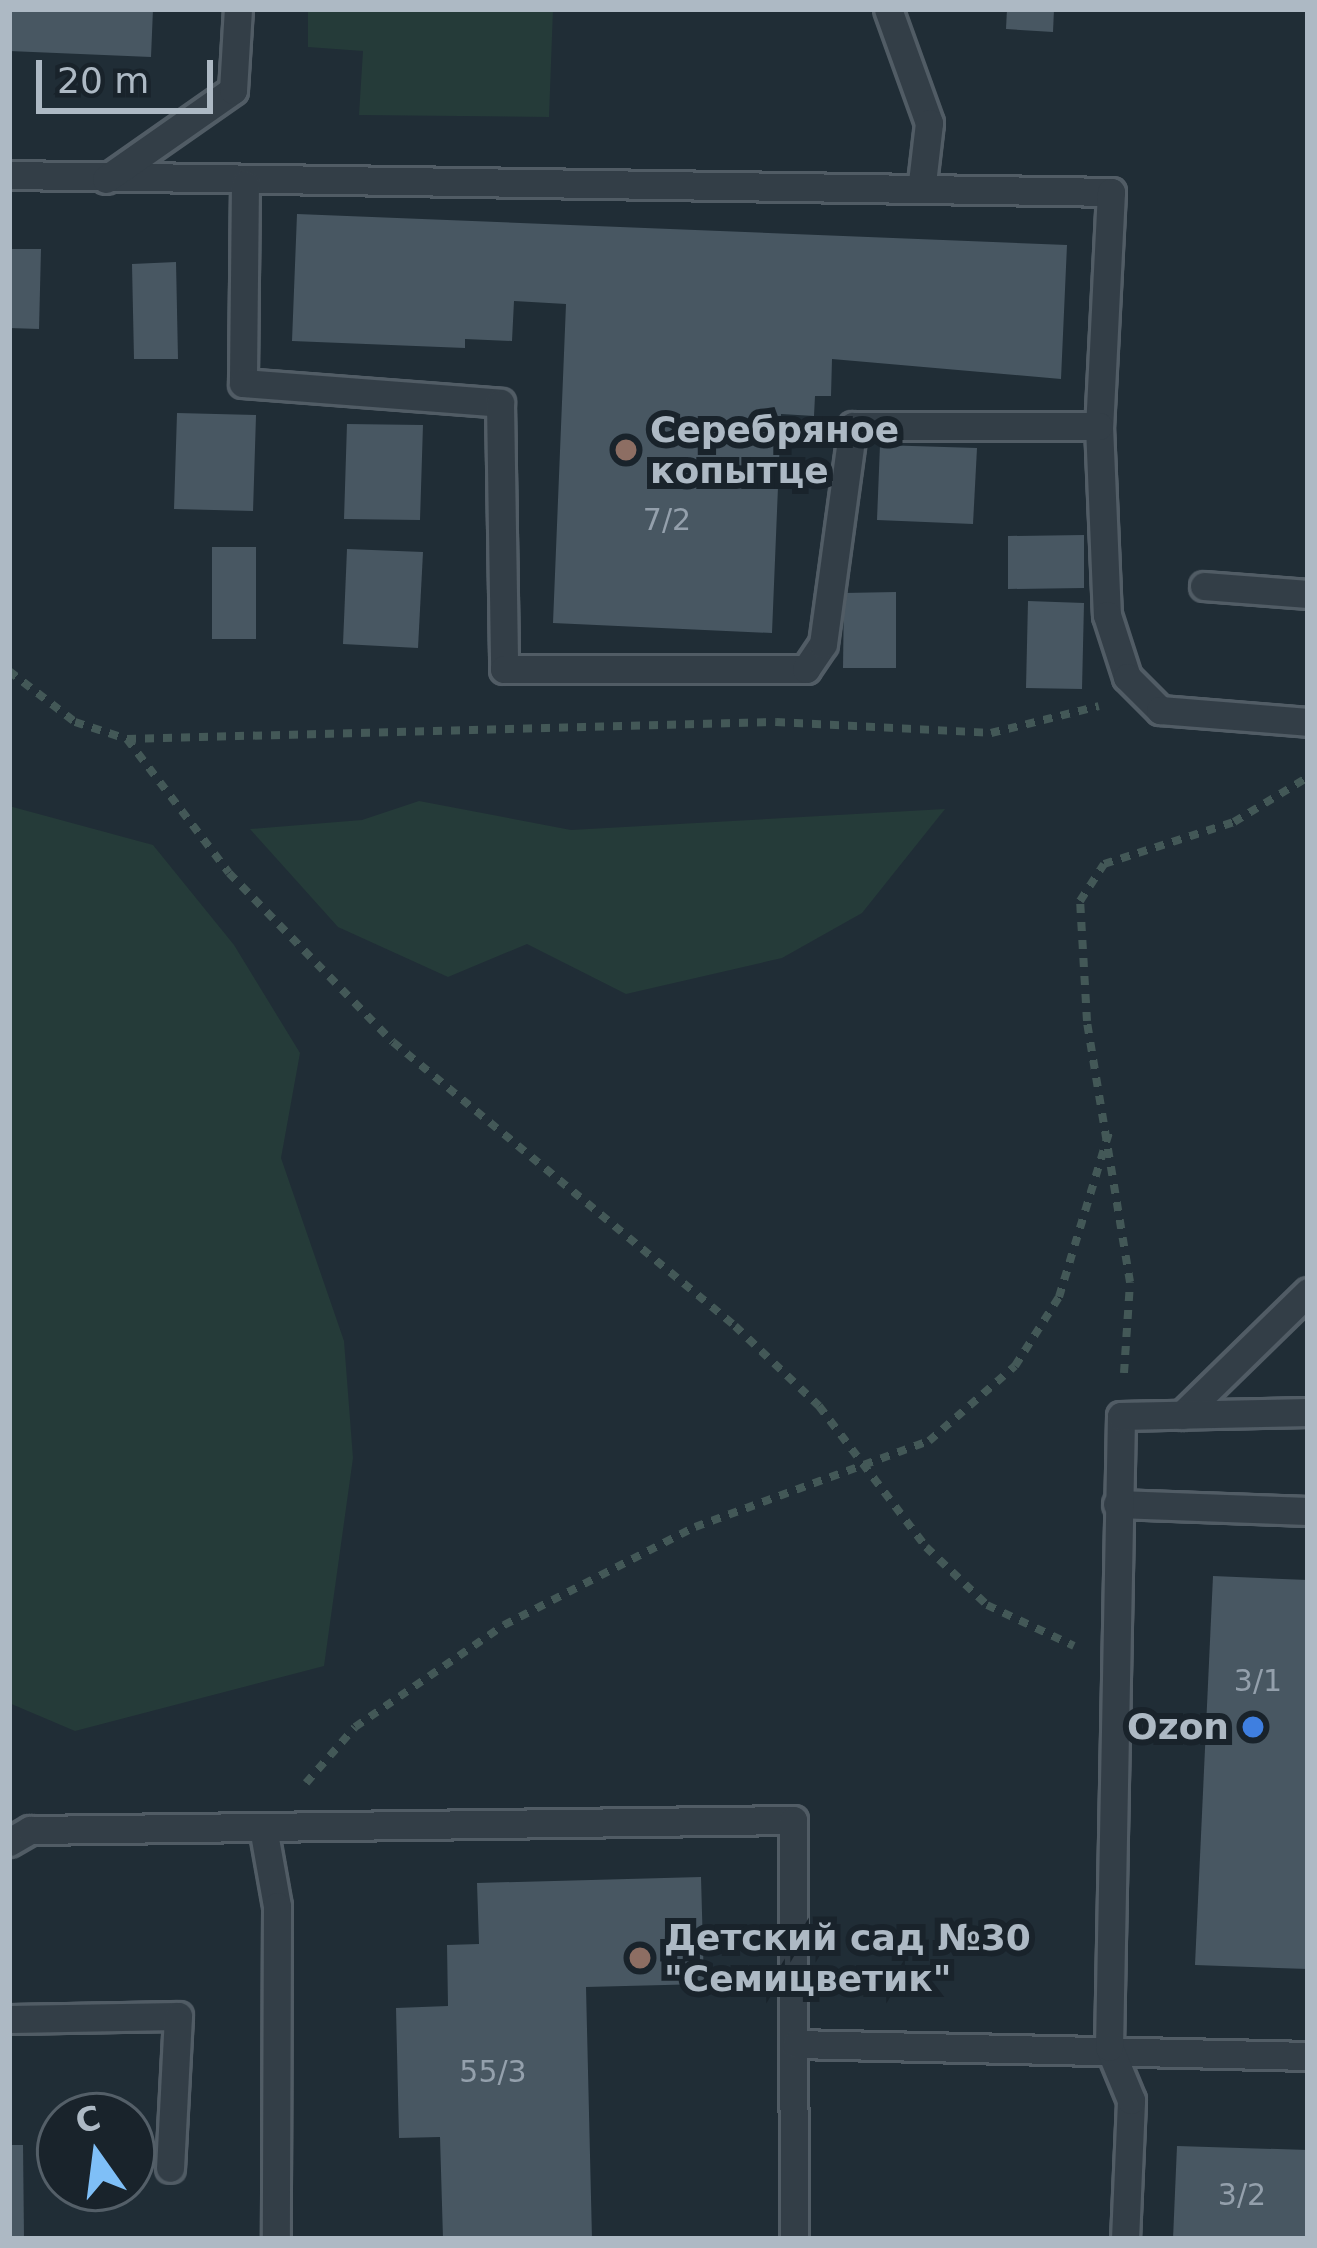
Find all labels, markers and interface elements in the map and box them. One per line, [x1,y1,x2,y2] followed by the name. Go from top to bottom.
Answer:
[42,36,219,110] scale bar
[57,60,149,101] text: 20 m
[650,407,899,492] place label: Серебряное копытце
[613,437,639,463] marker: Серебряное копытце
[643,502,691,538] house number: 7/2
[1234,1663,1282,1699] house number: 3/1
[1127,1705,1229,1749] place label: Ozon
[1240,1714,1266,1740] marker: Ozon
[664,1915,1031,2000] place label: Детский сад №30 "Семицветик"
[627,1945,653,1971] marker: Детский сад №30 "Семицветик"
[459,2054,527,2090] house number: 55/3
[36,2092,156,2212] north arrow
[71,2098,104,2141] text: С
[1218,2177,1266,2213] house number: 3/2

